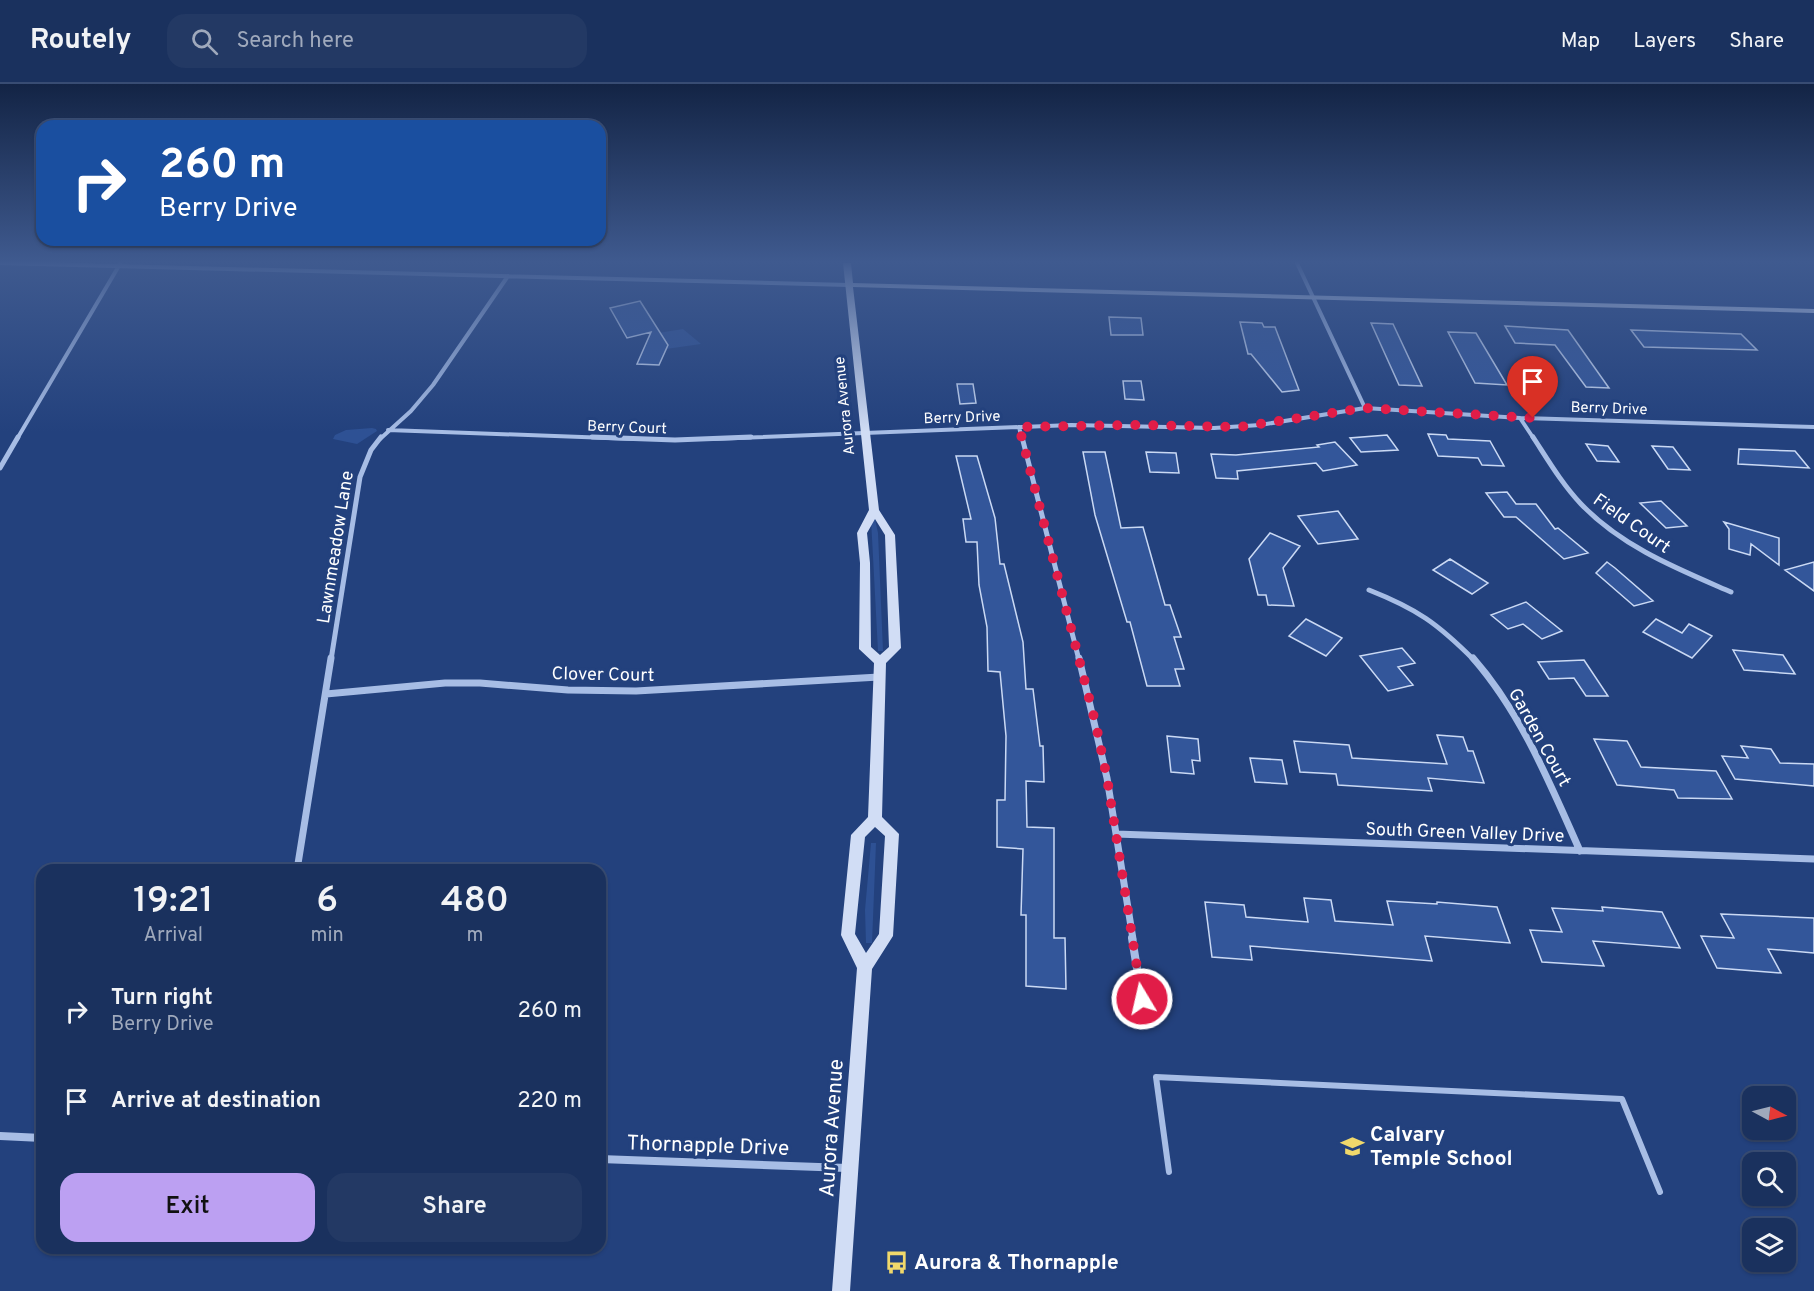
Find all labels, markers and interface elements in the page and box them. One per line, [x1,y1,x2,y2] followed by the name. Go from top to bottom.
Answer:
[167,14,587,68] search box
[30,23,131,59] text: Routely
[188,25,221,58] icon: search
[236,28,354,55] text: Search here
[1561,28,1600,55] text: Map
[1633,28,1696,55] text: Layers
[1729,28,1784,55] text: Share
[159,140,285,193] text: 260 m
[60,144,138,222] icon: right
[159,192,297,226] text: Berry Drive
[831,356,860,456] street label: Aurora Avenue
[1507,356,1558,418] pin
[1516,365,1549,398] icon: arrive
[1570,399,1648,420] street label: Berry Drive
[923,408,1001,429] street label: Berry Drive
[587,418,667,439] street label: Berry Court
[313,469,360,625] street label: Lawnmeadow Lane
[1588,489,1674,559] street label: Field Court
[551,663,654,688] street label: Clover Court
[1502,684,1575,791] street label: Garden Court
[1365,819,1565,848] street label: South Green Valley Drive
[133,879,214,925] text: 19:21
[316,879,338,925] text: 6
[441,879,509,925] text: 480
[143,923,203,949] text: Arrival
[310,923,344,949] text: min
[466,923,483,949] text: m
[1110,967,1174,1031] position arrow
[111,985,213,1012] text: Turn right
[60,995,93,1028] icon: right
[517,998,582,1025] text: 260 m
[111,1012,214,1038] text: Berry Drive
[814,1058,851,1198] street label: Aurora Avenue
[60,1085,93,1118] icon: arrive
[1742,1086,1796,1140] north arrow
[1742,1086,1796,1272] map controls
[111,1088,321,1115] text: Arrive at destination
[517,1088,582,1115] text: 220 m
[1370,1122,1513,1173] place label: Calvary Temple School
[626,1130,790,1163] street label: Thornapple Drive
[1339,1133,1365,1159] school or university icon: Calvary Temple School
[1742,1152,1796,1206] button: search
[60,1173,315,1242] button: Exit
[327,1173,582,1242] button: Share
[1742,1218,1796,1272] button: layers
[883,1249,909,1275] bus stop icon: Aurora & Thornapple
[914,1250,1119,1277] place label: Aurora & Thornapple

